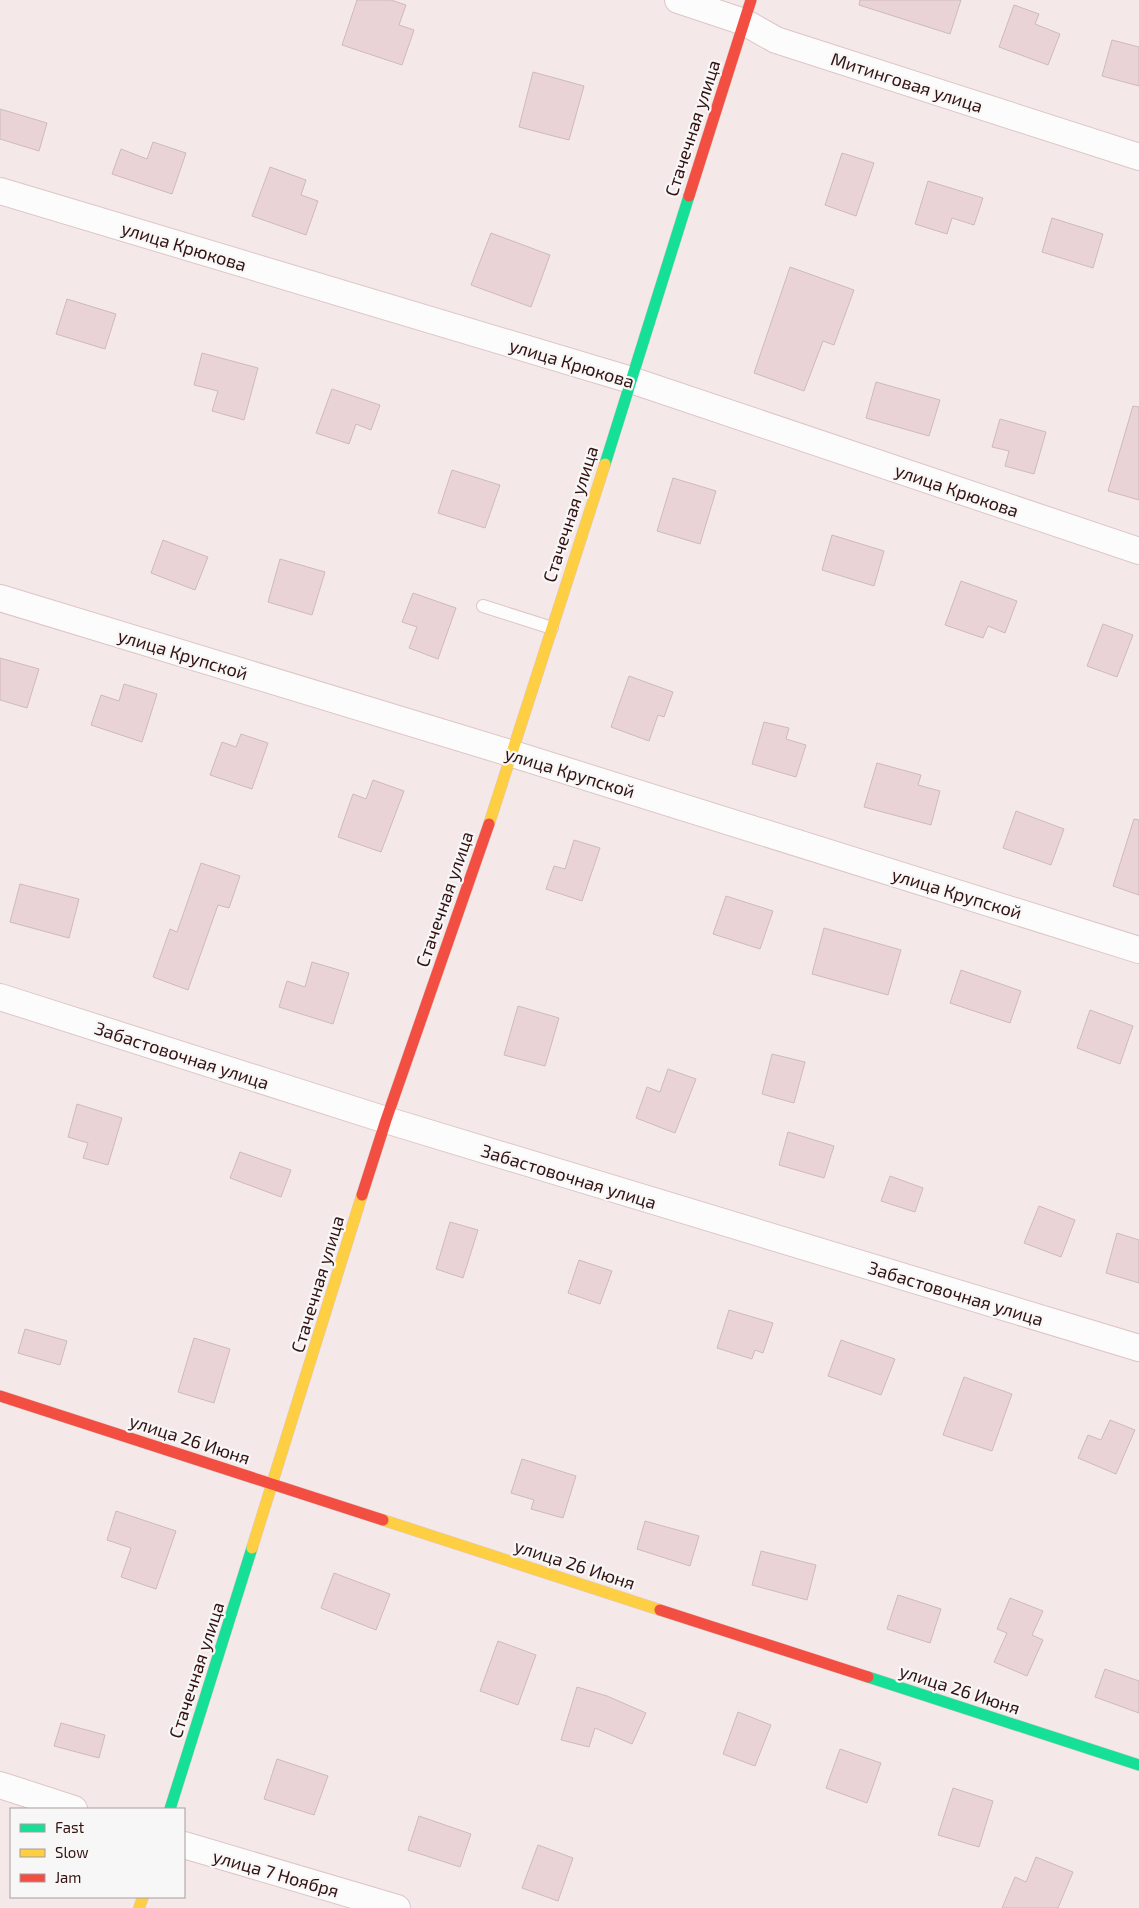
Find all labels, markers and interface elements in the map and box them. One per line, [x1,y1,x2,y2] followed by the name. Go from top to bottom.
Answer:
[828,47,986,117] street label: Митинговая улица
[660,57,724,199] street label: Стачечная улица
[119,217,249,275] street label: улица Крюкова
[507,334,637,392] street label: улица Крюкова
[538,443,602,585] street label: Стачечная улица
[892,458,1022,522] street label: улица Крюкова
[115,624,251,684] street label: улица Крупской
[502,742,638,802] street label: улица Крупской
[410,828,478,970] street label: Стачечная улица
[889,863,1025,923] street label: улица Крупской
[92,1016,272,1094] street label: Забастовочная улица
[479,1139,659,1213] street label: Забастовочная улица
[286,1213,348,1355] street label: Стачечная улица
[866,1256,1046,1330] street label: Забастовочная улица
[127,1409,253,1469] street label: улица 26 Июня
[512,1534,638,1594] street label: улица 26 Июня
[164,1599,228,1741] street label: Стачечная улица
[897,1659,1023,1719] street label: улица 26 Июня
[10,1808,185,1898] legend
[55,1818,85,1836] text: Fast
[55,1843,89,1861] text: Slow
[210,1844,342,1902] street label: улица 7 Ноября
[55,1868,81,1886] text: Jam

